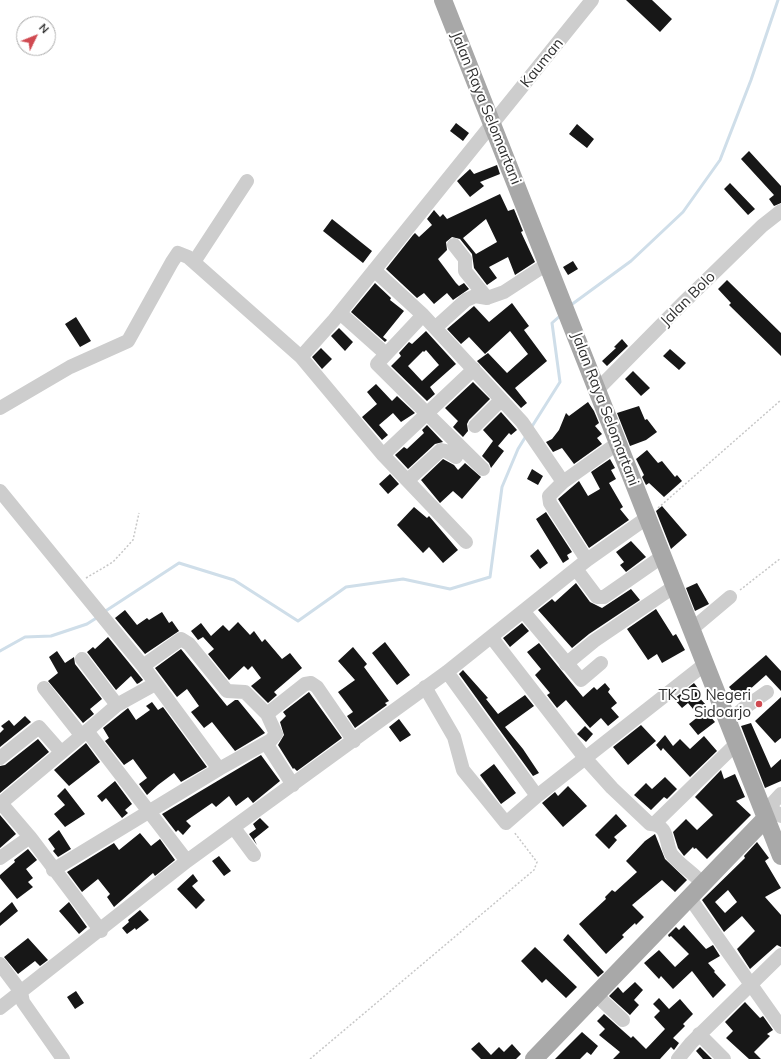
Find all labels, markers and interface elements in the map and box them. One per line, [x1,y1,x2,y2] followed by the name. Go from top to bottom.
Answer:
[16,16,56,56] north arrow
[36,21,52,36] text: N
[447,29,525,187] street label: Jalan Raya Selomartani
[517,35,567,91] street label: Kauman
[657,268,719,330] street label: Jalan Bolo
[567,329,643,489] street label: Jalan Raya Selomartani
[658,686,751,721] place label: TK SD Negeri Sidoarjo
[754,699,764,709] marker: TK SD Negeri Sidoarjo

